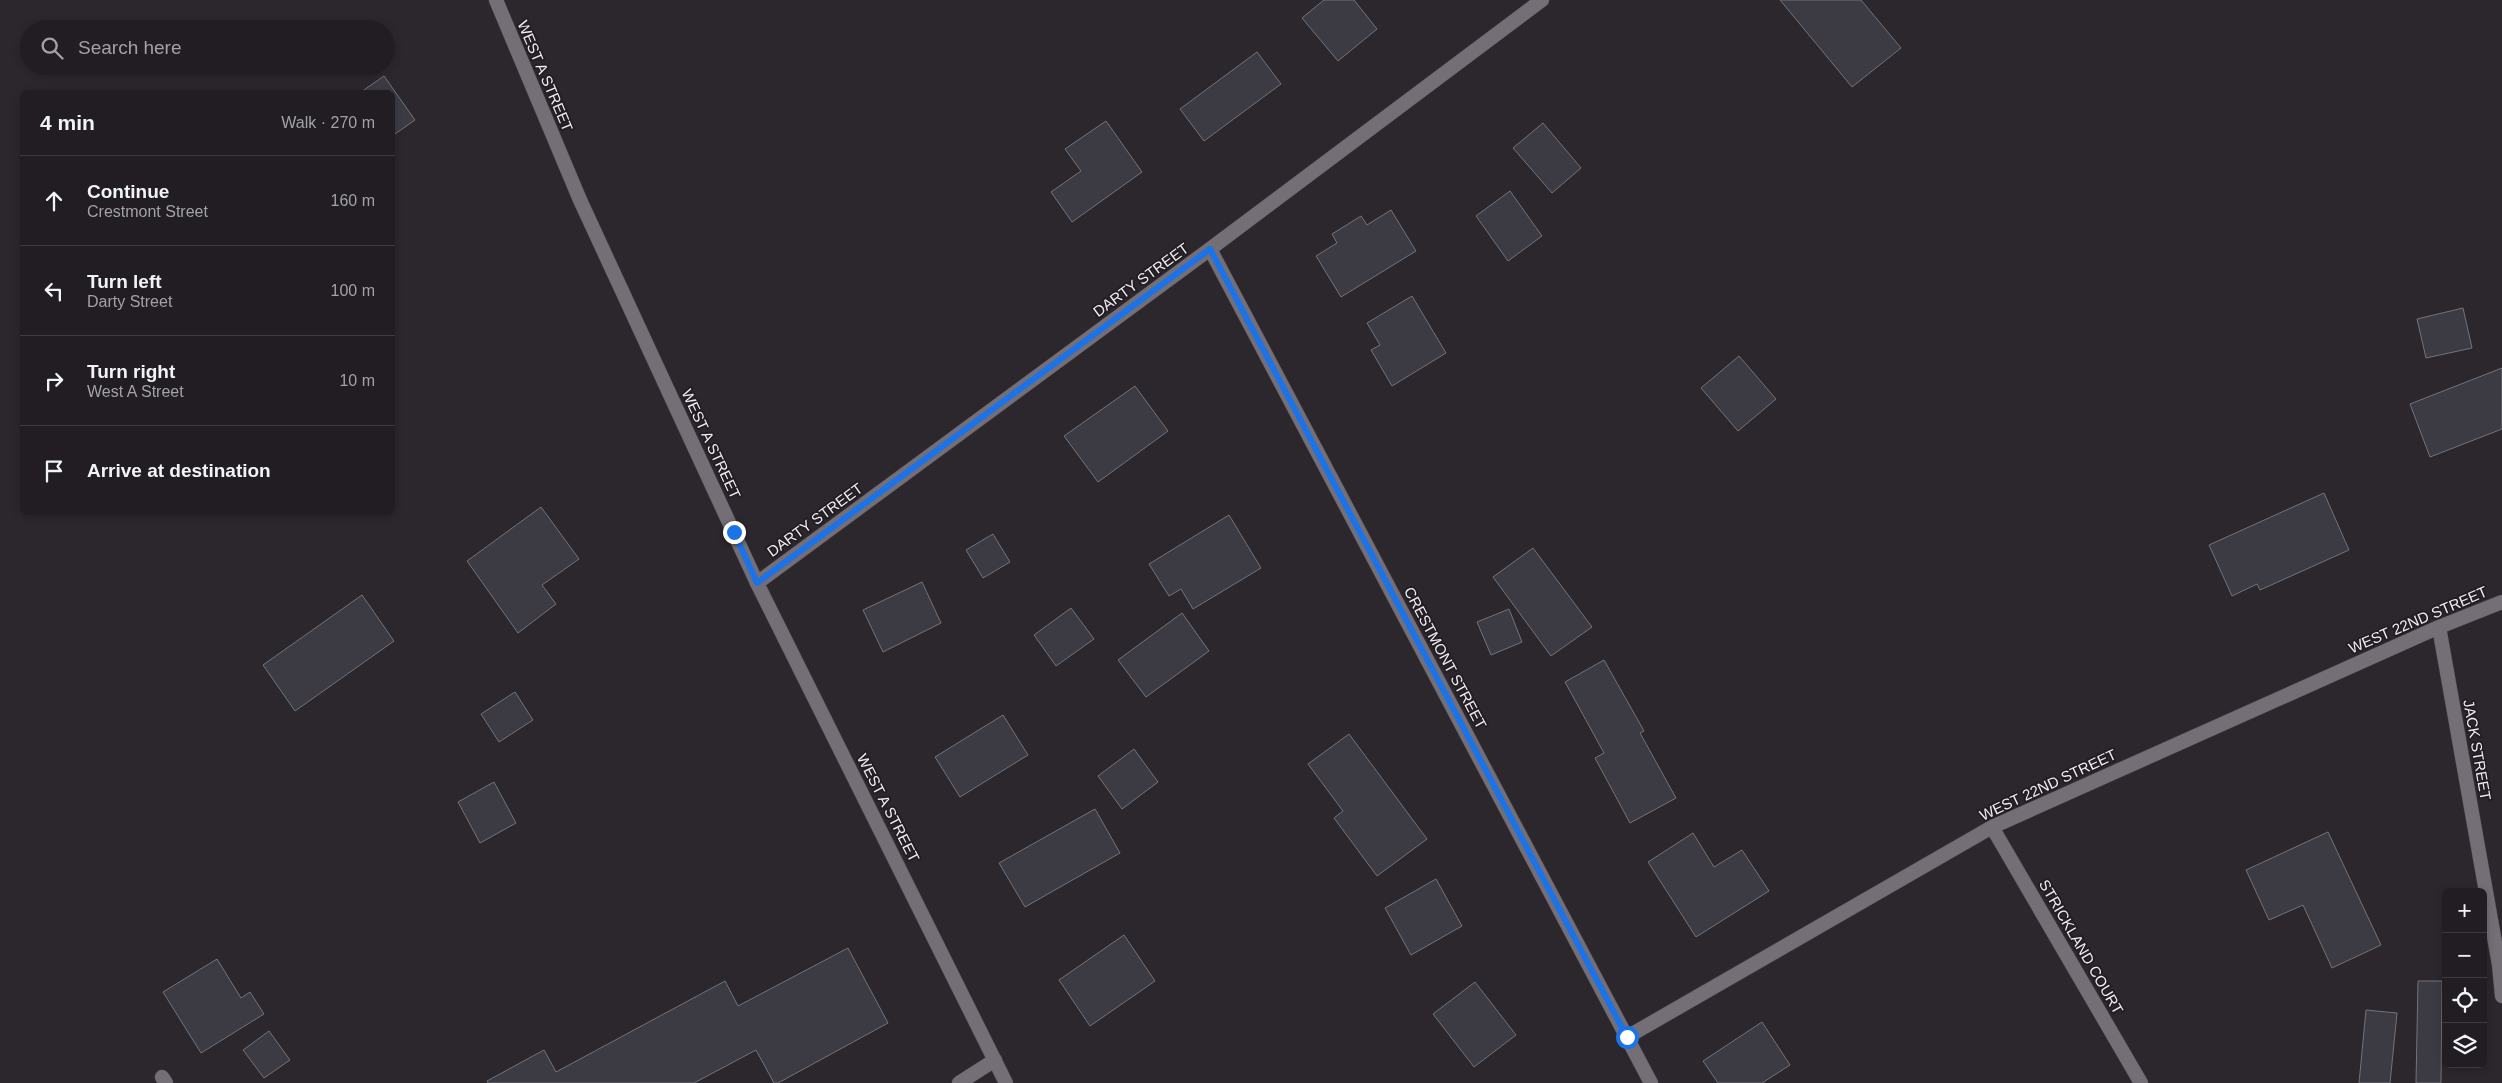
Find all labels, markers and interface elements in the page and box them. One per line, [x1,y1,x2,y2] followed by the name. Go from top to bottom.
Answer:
[514,18,577,134] street label: WEST A STREET
[20,20,395,75] search box
[38,34,66,62] icon: search
[78,37,182,58] text: Search here
[40,111,95,134] text: 4 min
[281,114,375,131] text: Walk · 270 m
[87,181,169,202] text: Continue
[40,187,68,215] icon: ahead
[331,192,375,209] text: 160 m
[87,203,208,220] text: Crestmont Street
[1090,239,1192,320] street label: DARTY STREET
[87,271,162,292] text: Turn left
[40,277,68,305] icon: left
[331,282,375,299] text: 100 m
[87,293,172,310] text: Darty Street
[87,361,175,382] text: Turn right
[40,367,68,395] icon: right
[339,372,375,389] text: 10 m
[87,383,184,400] text: West A Street
[679,386,744,501] street label: WEST A STREET
[40,457,68,485] icon: arrive
[87,460,271,481] text: Arrive at destination
[764,479,866,560] street label: DARTY STREET
[723,521,746,544] route end
[2346,583,2490,656] street label: WEST 22ND STREET
[1401,584,1490,732] street label: CRESTMONT STREET
[2460,698,2495,801] street label: JACK STREET
[1977,745,2119,824] street label: WEST 22ND STREET
[854,751,923,865] street label: WEST A STREET
[2036,877,2127,1017] street label: STRICKLAND COURT
[2442,888,2487,1068] map controls
[2442,888,2487,933] button: +
[2442,933,2487,978] button: −
[2442,978,2487,1023] button: locate
[2442,1023,2487,1068] button: layers
[1616,1026,1639,1049] route start

